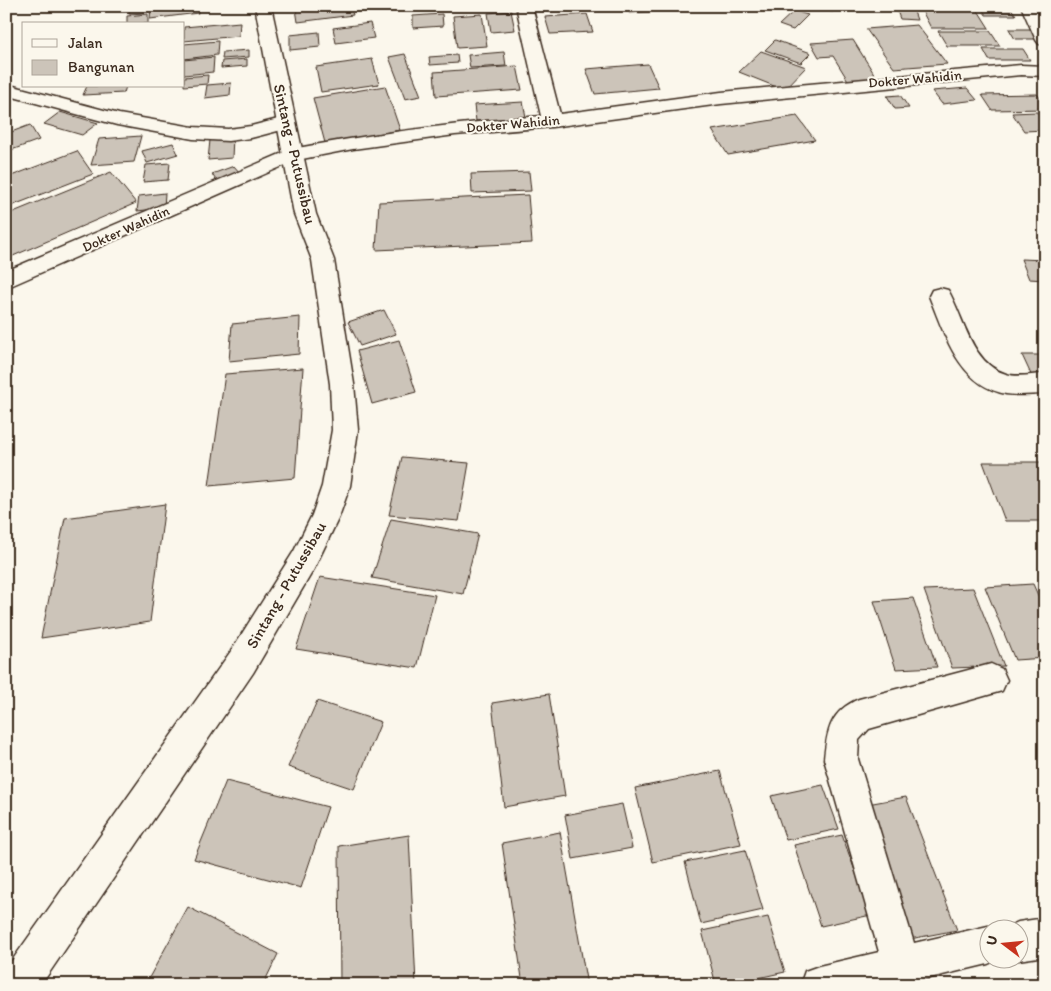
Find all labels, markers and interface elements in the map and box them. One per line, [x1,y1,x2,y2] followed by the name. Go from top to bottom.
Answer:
[22,22,185,88] legend
[68,34,102,52] text: Jalan
[68,58,135,76] text: Bangunan
[868,66,962,92] street label: Dokter Wahidin
[270,82,320,226] street label: Sintang - Putussibau
[466,111,560,137] street label: Dokter Wahidin
[80,202,172,256] street label: Dokter Wahidin
[242,518,330,652] street label: Sintang - Putussibau
[978,918,1028,968] north arrow
[983,934,1001,947] text: U

